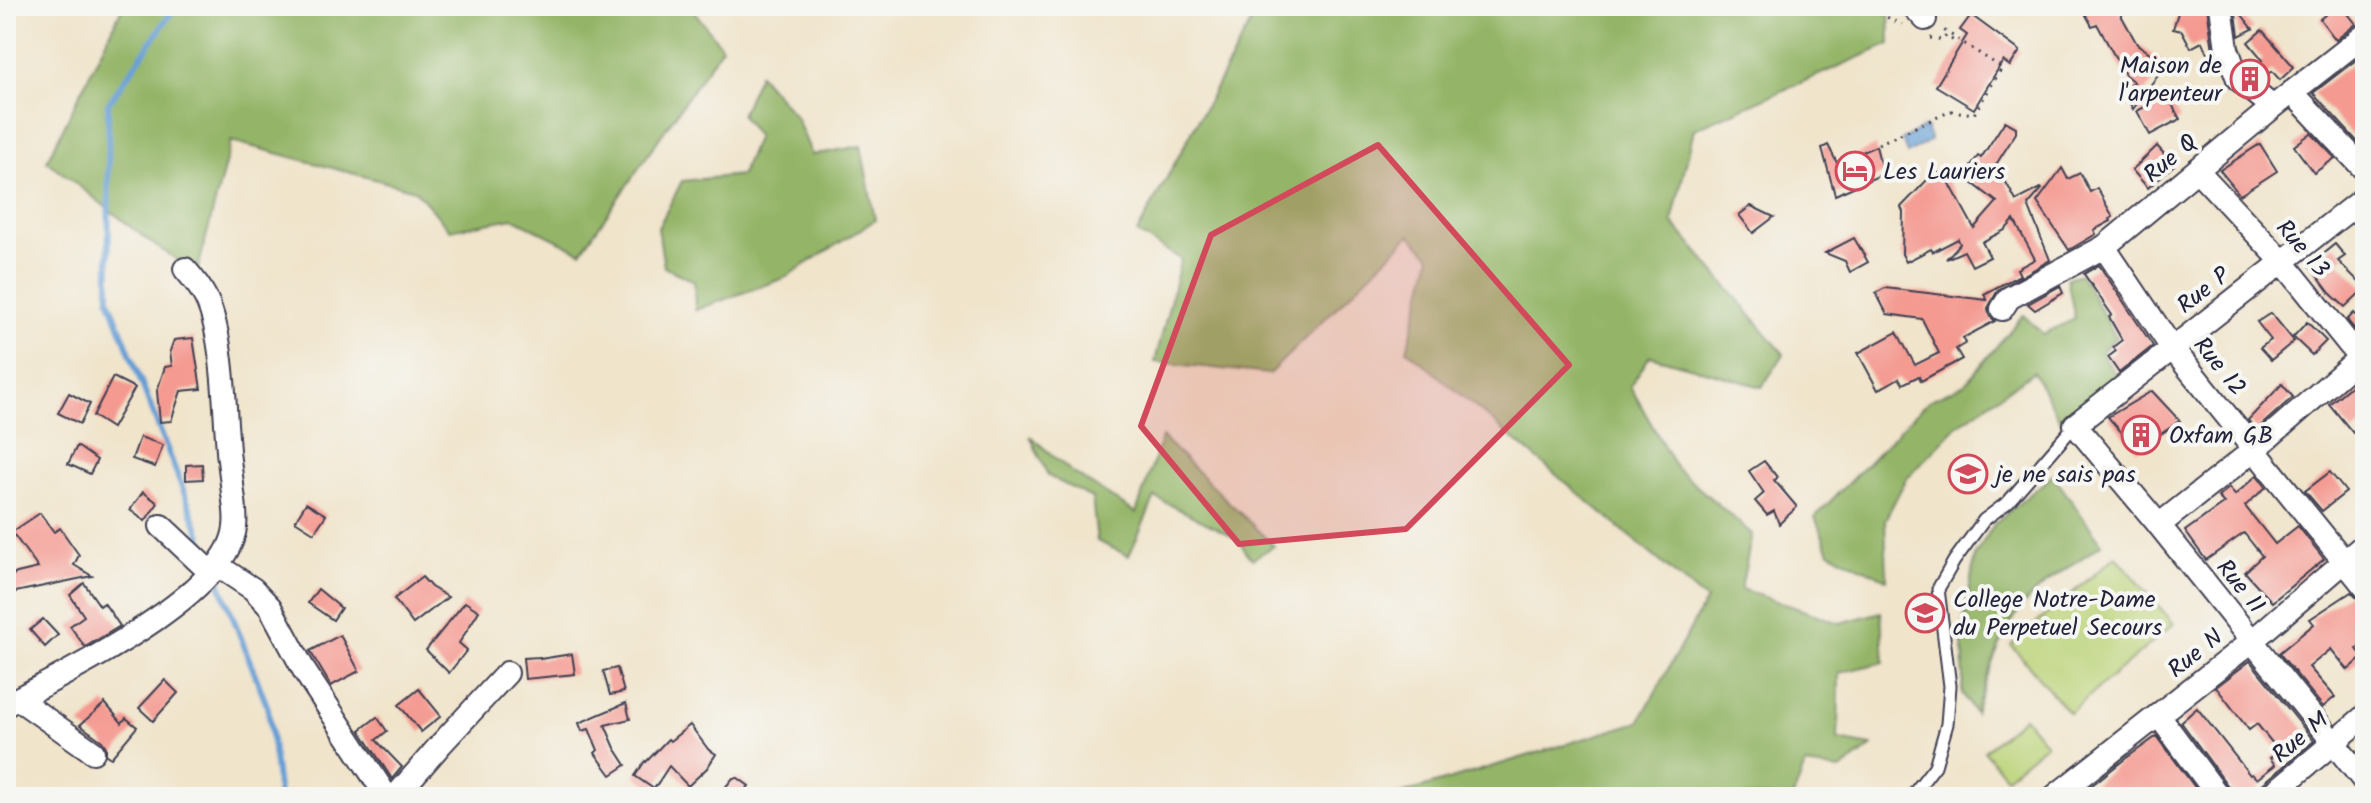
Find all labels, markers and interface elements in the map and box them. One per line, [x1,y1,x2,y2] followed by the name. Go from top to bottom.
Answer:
[2119,47,2224,114] place label: Maison de l'arpenteur
[2229,58,2271,100] building icon: Maison de l'arpenteur
[2135,124,2207,194] street label: Rue Q
[1834,150,1876,192] hotel icon: Les Lauriers
[1883,153,2005,192] place label: Les Lauriers
[2265,211,2339,287] street label: Rue 13
[2169,257,2240,325] street label: Rue P
[2182,328,2255,405] street label: Rue 12
[2120,414,2162,456] building icon: Oxfam GB
[2169,417,2273,456] place label: Oxfam GB
[1947,453,1989,495] school or university icon: je ne sais pas
[1990,456,2136,495] place label: je ne sais pas
[2205,551,2274,623] street label: Rue 11
[1953,581,2162,648] place label: College Notre-Dame du Perpetuel Secours
[1904,592,1946,634] school or university icon: College Notre-Dame du Perpetuel Secours
[2159,619,2232,689] street label: Rue N
[2264,702,2338,774] street label: Rue M

